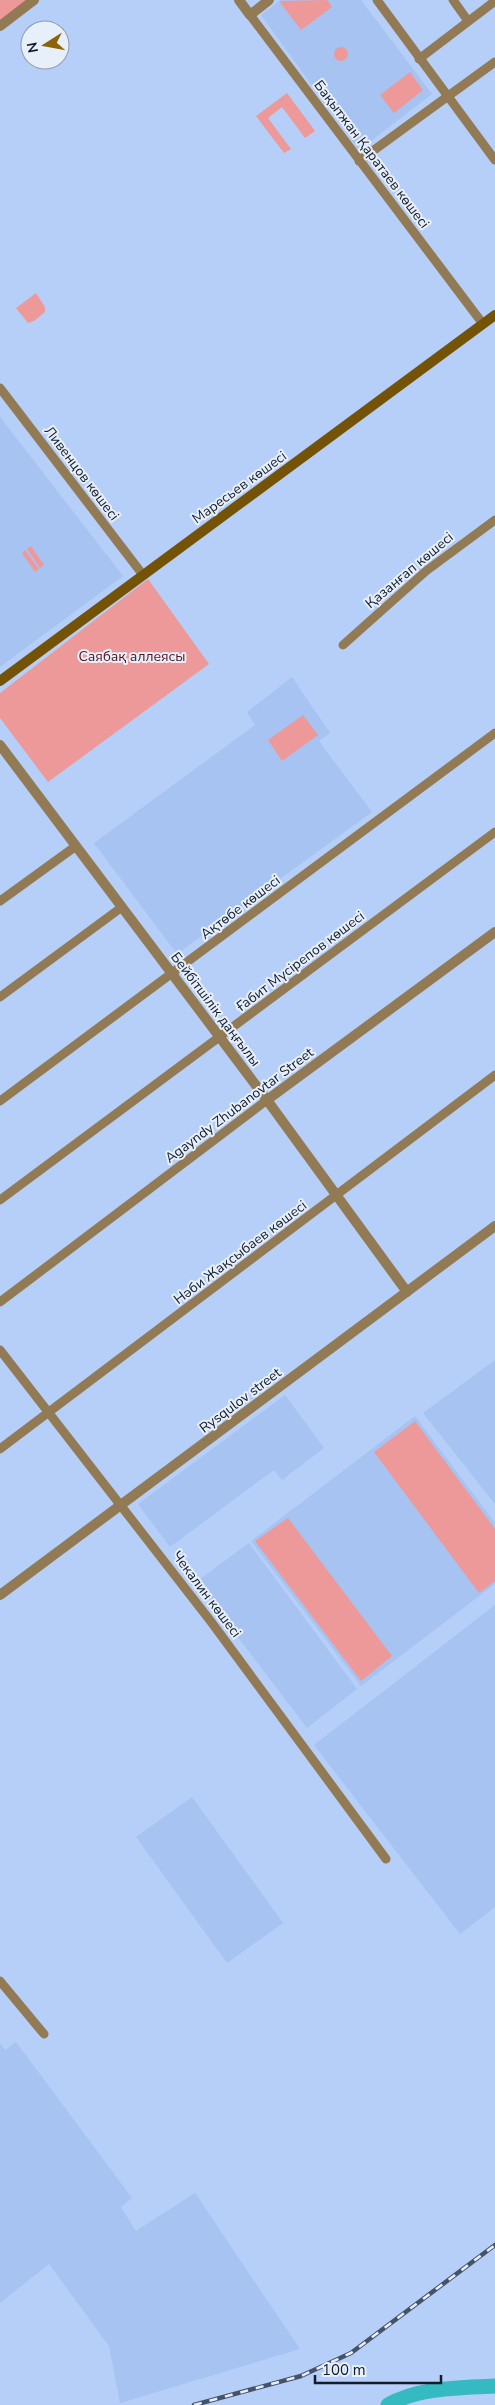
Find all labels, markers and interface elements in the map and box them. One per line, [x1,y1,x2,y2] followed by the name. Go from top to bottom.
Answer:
[20,20,70,70] north arrow
[22,40,43,54] text: N
[310,76,434,232] street label: Бақытжан Қаратаев көшесі
[40,422,123,524] street label: Ливенцов көшесі
[188,447,290,528] street label: Маресьев көшесі
[361,528,457,613] street label: Қазанғап көшесі
[79,647,185,666] park label: Саябақ аллеясы
[196,871,284,944] street label: Ақтөбе көшесі
[232,907,368,1016] street label: Ғабит Мүсірепов көшесі
[166,948,265,1070] street label: Бейбітшілік даңғылы
[161,1043,318,1168] street label: Agayndy Zhubanovtar Street
[170,1196,311,1309] street label: Нәби Жақсыбаев көшесі
[195,1363,285,1437] street label: Rysqulov street
[168,1547,246,1642] street label: Чекалин көшесі
[315,2352,441,2384] scale bar
[322,2360,366,2380] text: 100 m

